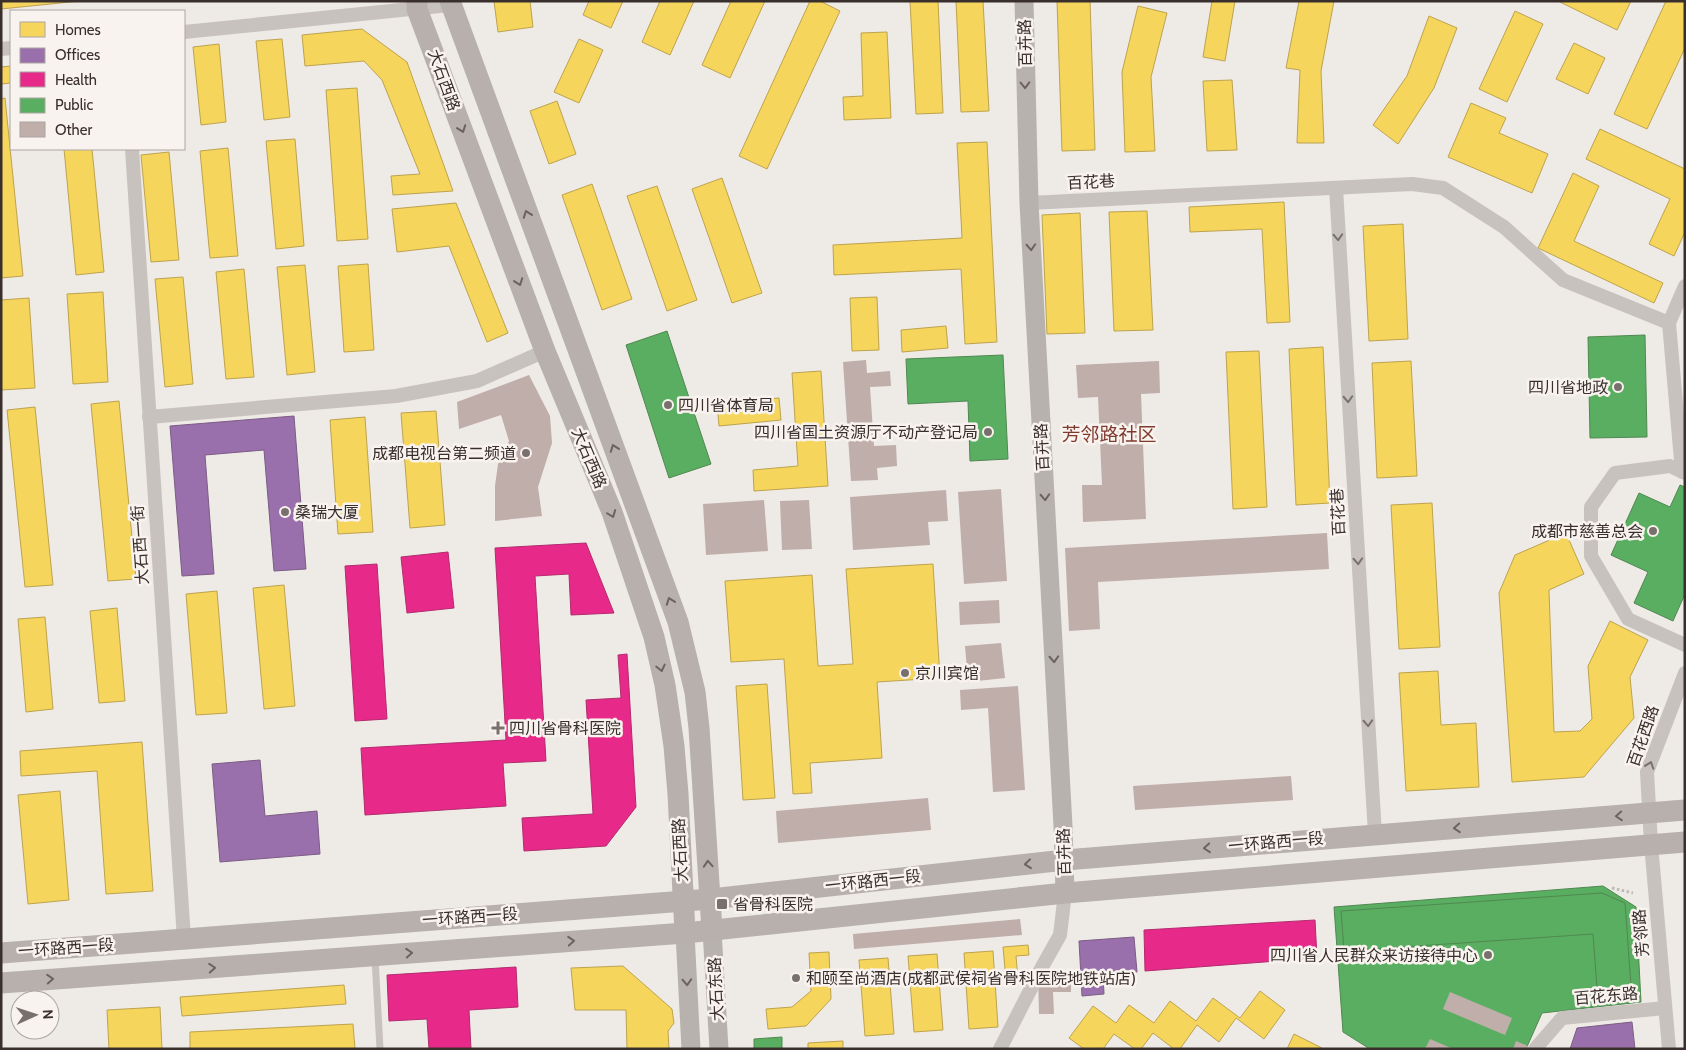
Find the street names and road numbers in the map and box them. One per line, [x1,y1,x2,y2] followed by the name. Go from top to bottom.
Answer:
[1015,19,1035,67] street label: 百卉路
[424,47,464,113] street label: 大石西路
[1067,171,1115,193] street label: 百花巷
[1031,423,1053,471] street label: 百卉路
[568,425,610,491] street label: 大石西路
[1327,488,1349,536] street label: 百花巷
[128,504,152,586] street label: 大石西一街
[1624,703,1662,769] street label: 百花西路
[669,818,691,882] street label: 大石西路
[1054,828,1074,876] street label: 百卉路
[1227,828,1325,856] street label: 一环路西一段
[824,867,922,895] street label: 一环路西一段
[421,904,519,930] street label: 一环路西一段
[1629,908,1653,958] street label: 芳邻路
[17,935,115,961] street label: 一环路西一段
[705,957,727,1021] street label: 大石东路
[1573,984,1639,1008] street label: 百花东路

